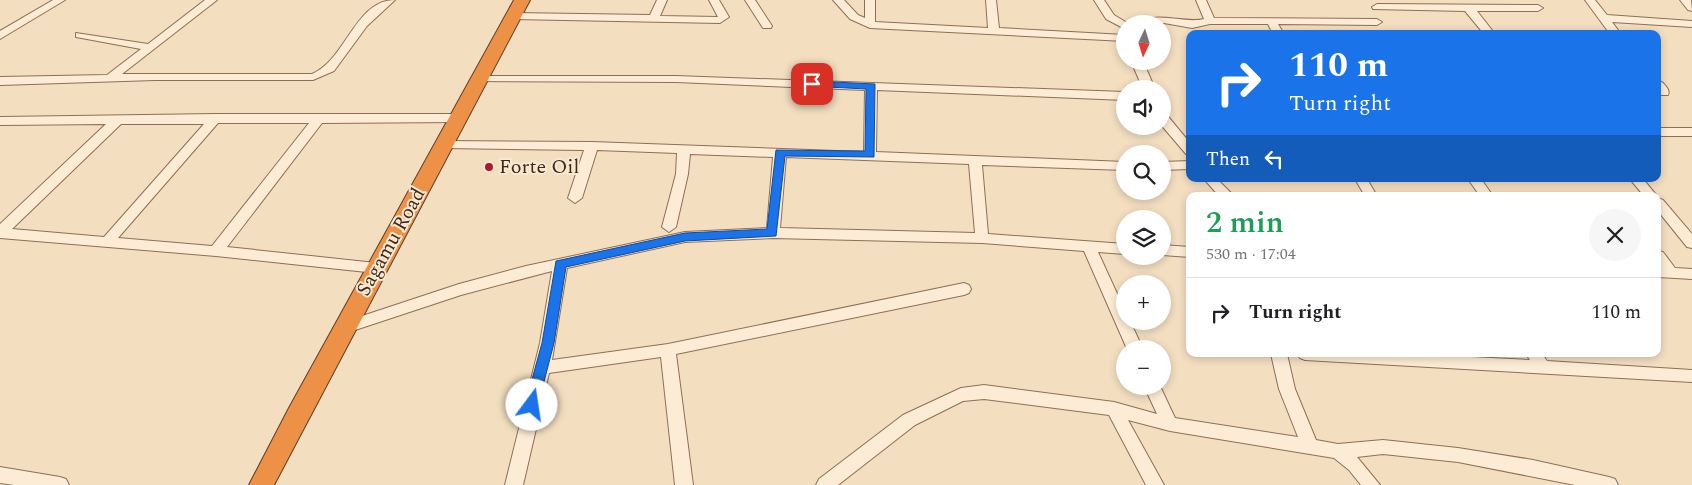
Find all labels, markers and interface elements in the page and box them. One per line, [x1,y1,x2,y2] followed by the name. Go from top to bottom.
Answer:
[1116,15,1171,70] north arrow
[1116,15,1171,395] map controls
[1289,39,1388,92] text: 110 m
[1206,50,1271,115] icon: right
[791,63,833,105] pin
[798,70,826,98] icon: arrive
[1116,80,1171,135] button: sound
[1289,87,1391,120] text: Turn right
[1116,145,1171,200] button: search
[1206,145,1250,174] text: Then
[1260,145,1288,173] icon: left
[499,152,579,182] place label: Forte Oil
[483,161,495,173] marker: Forte Oil
[349,182,433,302] street label: Sagamu Road
[1206,200,1284,246] text: 2 min
[1589,209,1641,261] button: close
[1116,210,1171,265] button: layers
[1206,242,1296,266] text: 530 m · 17:04
[1116,275,1171,330] button: +
[1249,298,1342,327] text: Turn right
[1591,298,1641,327] text: 110 m
[1206,299,1234,327] icon: right
[1116,340,1171,395] button: −
[505,378,557,430] position arrow

